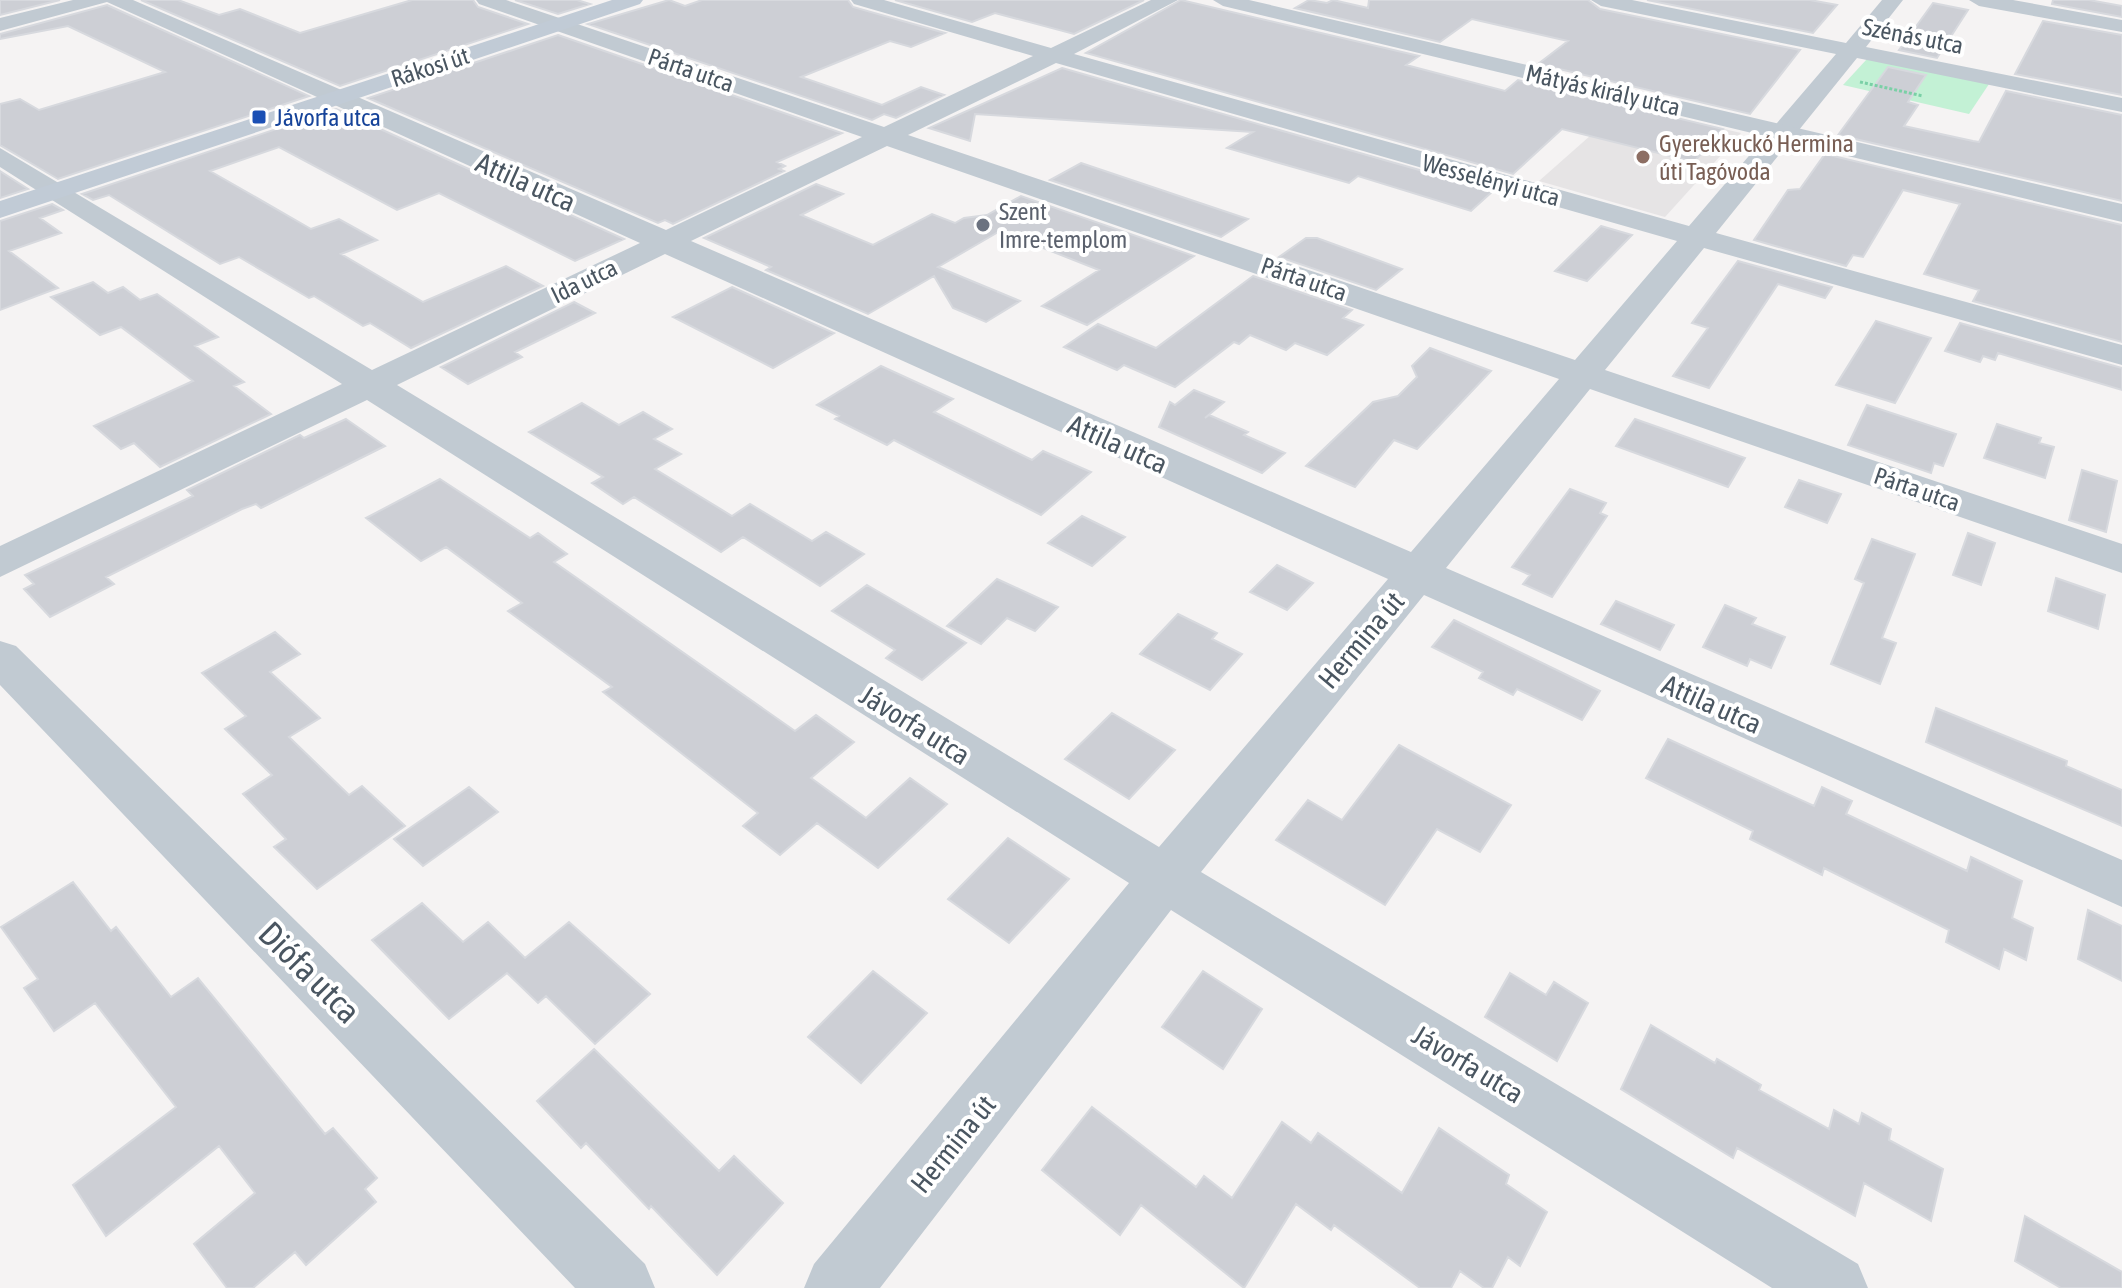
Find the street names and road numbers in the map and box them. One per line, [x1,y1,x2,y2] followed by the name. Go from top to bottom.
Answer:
[1860,13,1966,59] street label: Szénás utca
[388,42,472,92] street label: Rákosi út
[645,43,737,97] street label: Párta utca
[1523,59,1683,121] street label: Mátyás király utca
[471,146,581,218] street label: Attila utca
[1419,149,1563,211] street label: Wesselényi utca
[1258,252,1350,306] street label: Párta utca
[547,253,621,309] street label: Ida utca
[1063,408,1173,480] street label: Attila utca
[1871,462,1963,516] street label: Párta utca
[1312,585,1410,695] street label: Hermina út
[1657,668,1767,740] street label: Attila utca
[854,679,976,771] street label: Jávorfa utca
[251,913,369,1031] street label: Diófa utca
[1407,1018,1529,1110] street label: Jávorfa utca
[904,1089,1002,1199] street label: Hermina út

